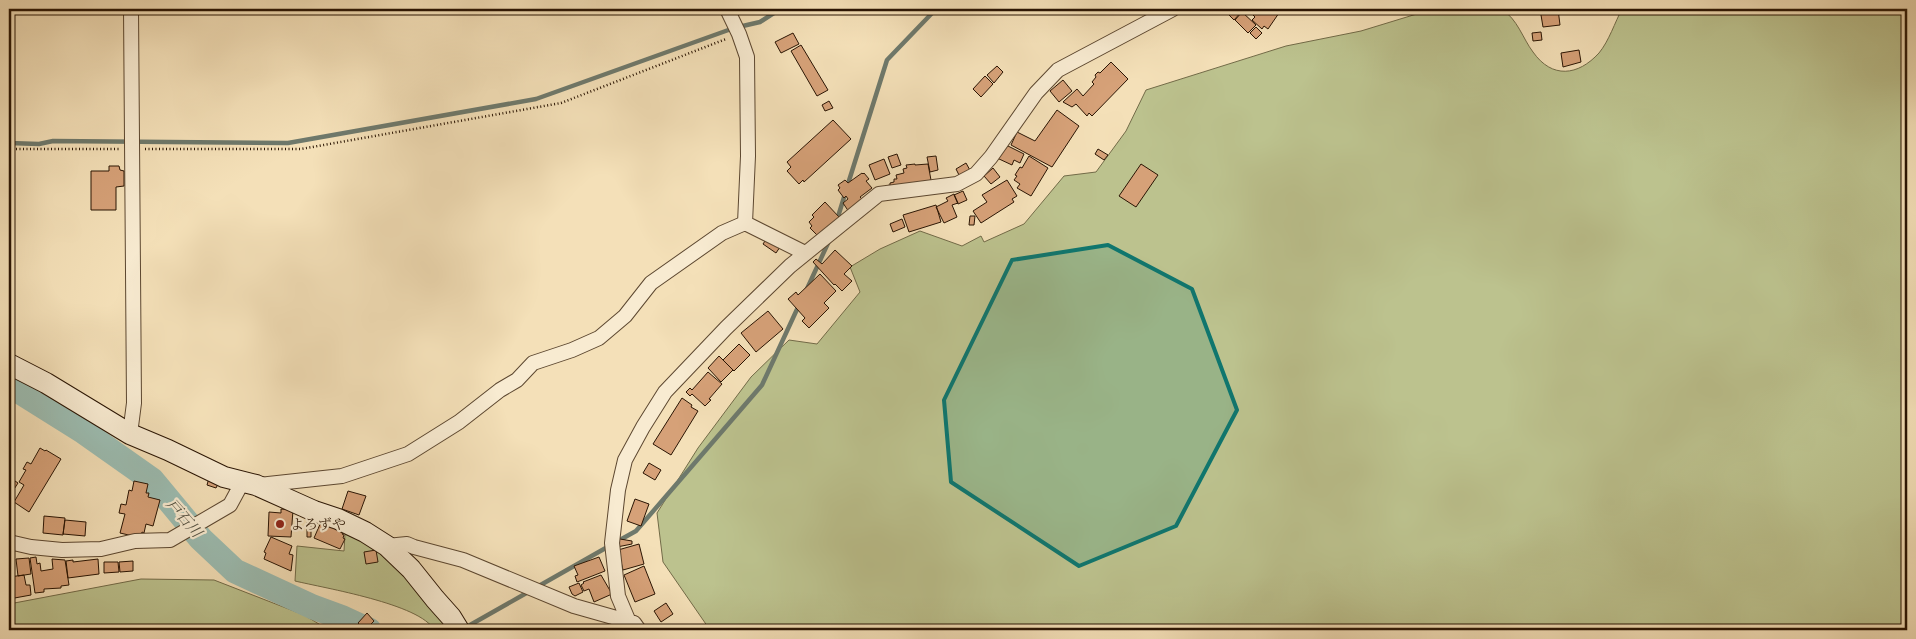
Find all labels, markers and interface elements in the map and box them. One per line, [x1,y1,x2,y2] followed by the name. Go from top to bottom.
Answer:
[162,495,207,542] water label: 戸石川
[290,516,346,533] place label: よろずや
[274,518,286,530] marker: よろずや

